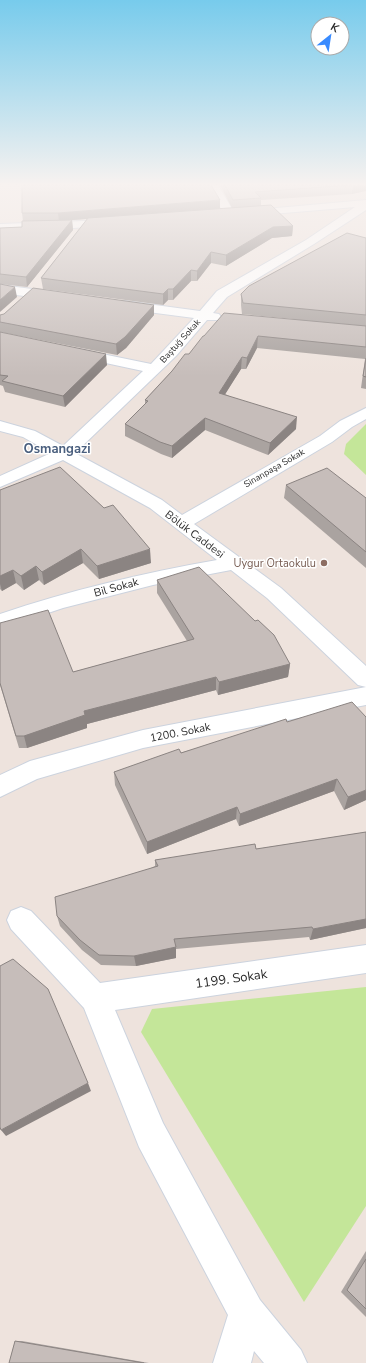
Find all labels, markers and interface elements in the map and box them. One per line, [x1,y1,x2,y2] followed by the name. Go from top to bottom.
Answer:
[310,16,350,56] north arrow
[328,19,342,36] text: K
[157,316,203,366] street label: Baştuğ Sokak
[23,440,91,458] district label: Osmangazi
[241,445,307,490] street label: Sinanpaşa Sokak
[162,507,228,562] street label: Bölük Caddesi
[233,556,316,571] place label: Uygur Ortaokulu
[319,558,329,568] marker: Uygur Ortaokulu
[92,574,141,601] street label: Bil Sokak
[149,719,212,746] street label: 1200. Sokak
[194,965,269,993] street label: 1199. Sokak

